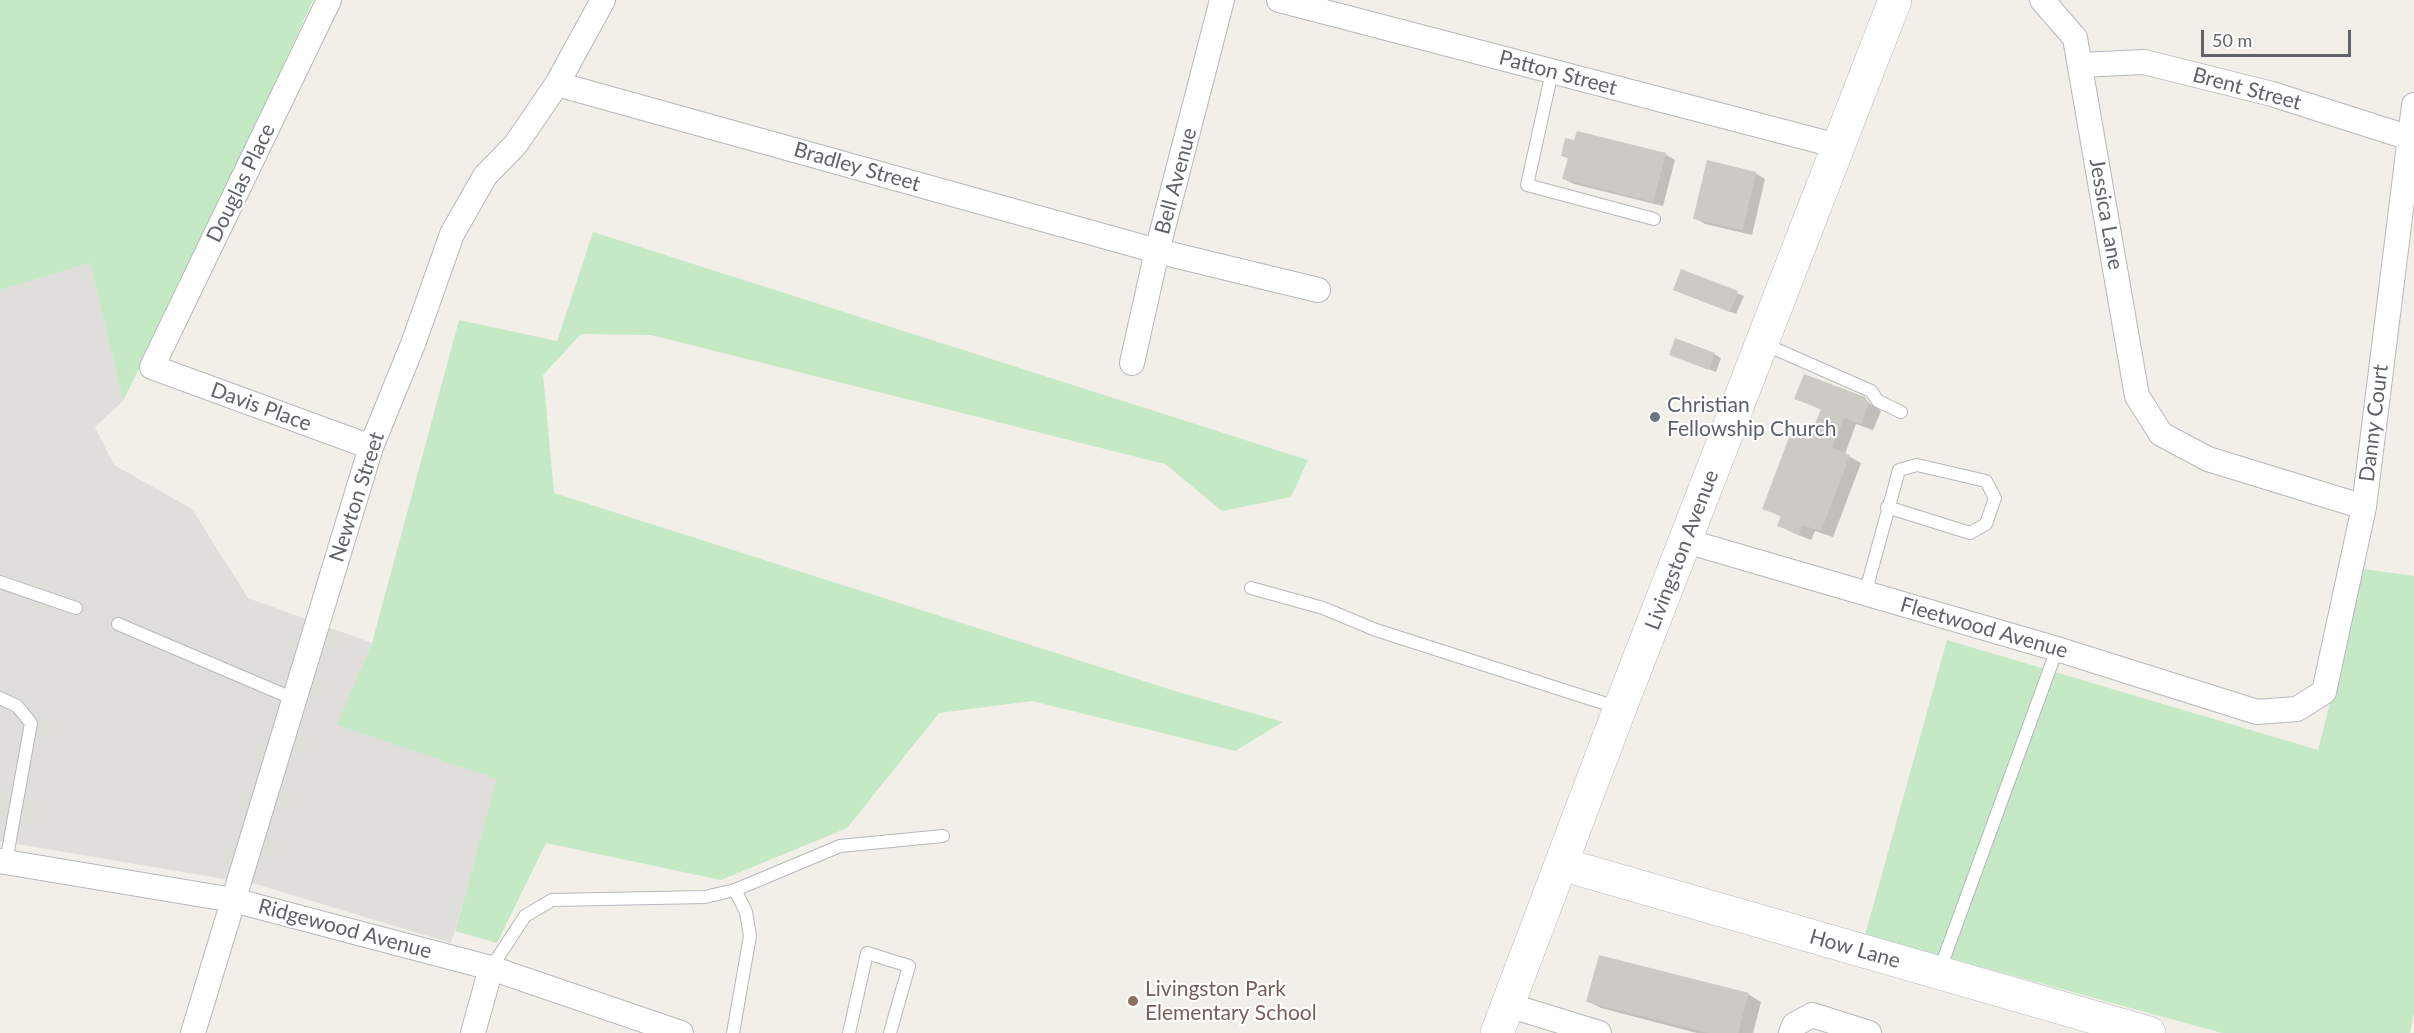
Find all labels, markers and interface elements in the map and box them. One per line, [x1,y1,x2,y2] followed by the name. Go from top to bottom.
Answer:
[2204,18,2354,56] scale bar
[2212,29,2252,51] text: 50 m
[1496,45,1620,101] street label: Patton Street
[2190,62,2304,116] street label: Brent Street
[201,119,281,247] street label: Douglas Place
[1150,125,1202,237] street label: Bell Avenue
[791,137,923,197] street label: Bradley Street
[2084,156,2128,272] street label: Jessica Lane
[2354,363,2394,483] street label: Danny Court
[207,377,315,437] street label: Davis Place
[1667,392,1837,442] place label: Christian Fellowship Church
[1648,410,1662,424] marker: Christian Fellowship Church
[324,429,390,565] street label: Newton Street
[1640,466,1724,634] street label: Livingston Avenue
[1897,592,2071,664] street label: Fleetwood Avenue
[256,894,434,964] street label: Ridgewood Avenue
[1807,924,1903,974] street label: How Lane
[1145,976,1317,1026] place label: Livingston Park Elementary School
[1126,994,1140,1008] marker: Livingston Park Elementary School

